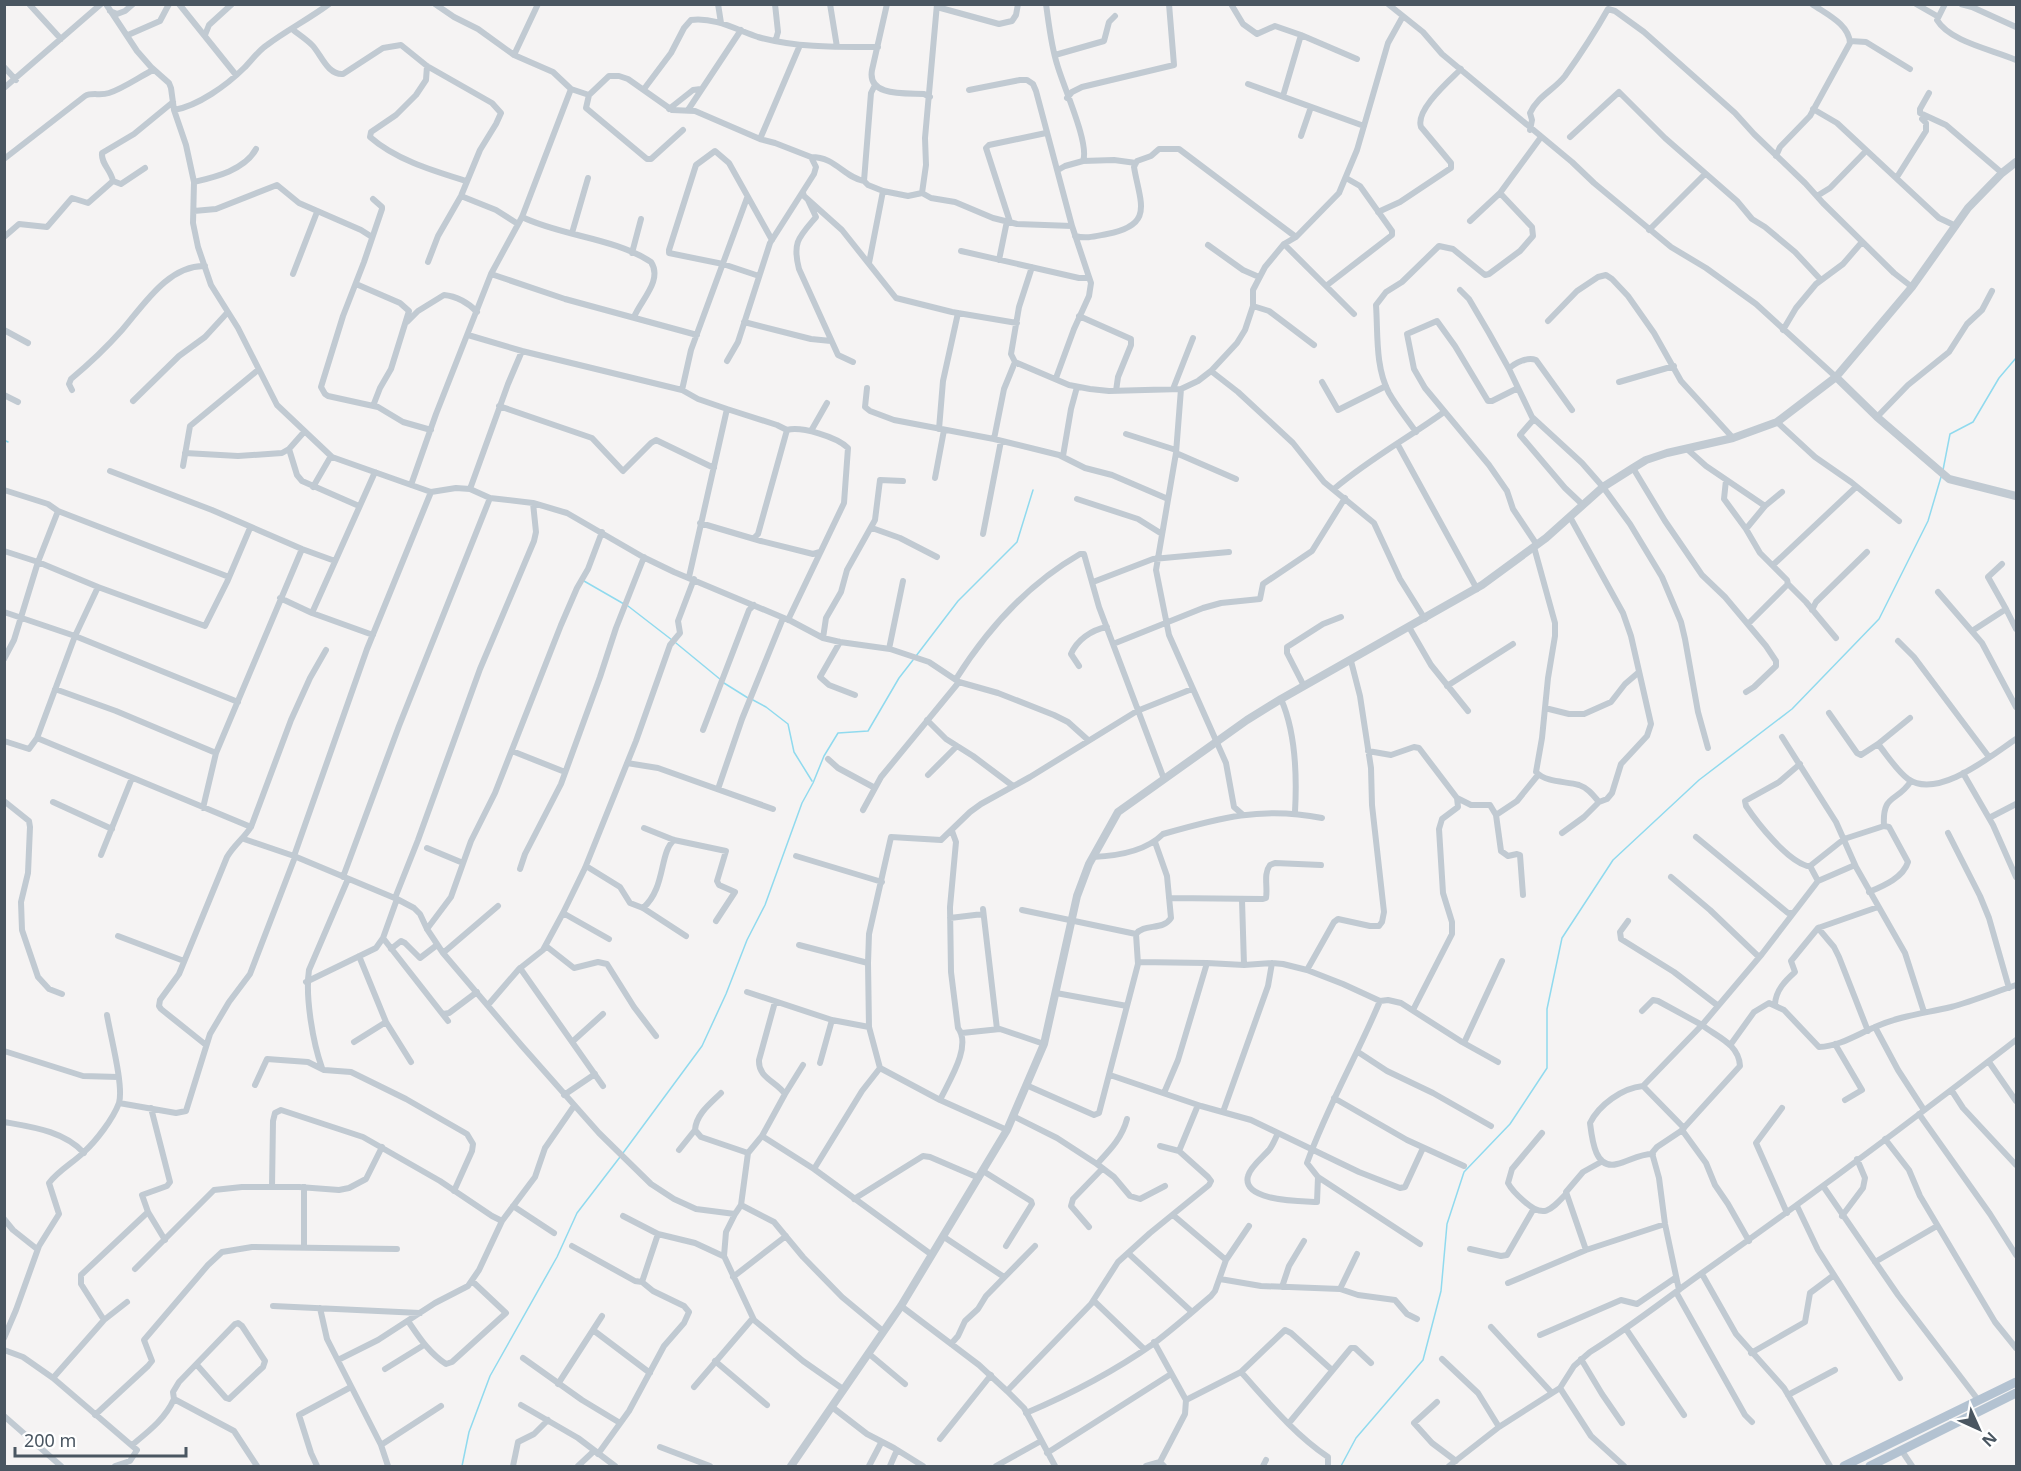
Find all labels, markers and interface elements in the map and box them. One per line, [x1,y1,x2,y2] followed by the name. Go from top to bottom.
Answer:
[1949,1399,2009,1459] north arrow
[15,1420,186,1458] scale bar
[1977,1427,2002,1452] text: N
[24,1428,76,1452] text: 200 m

